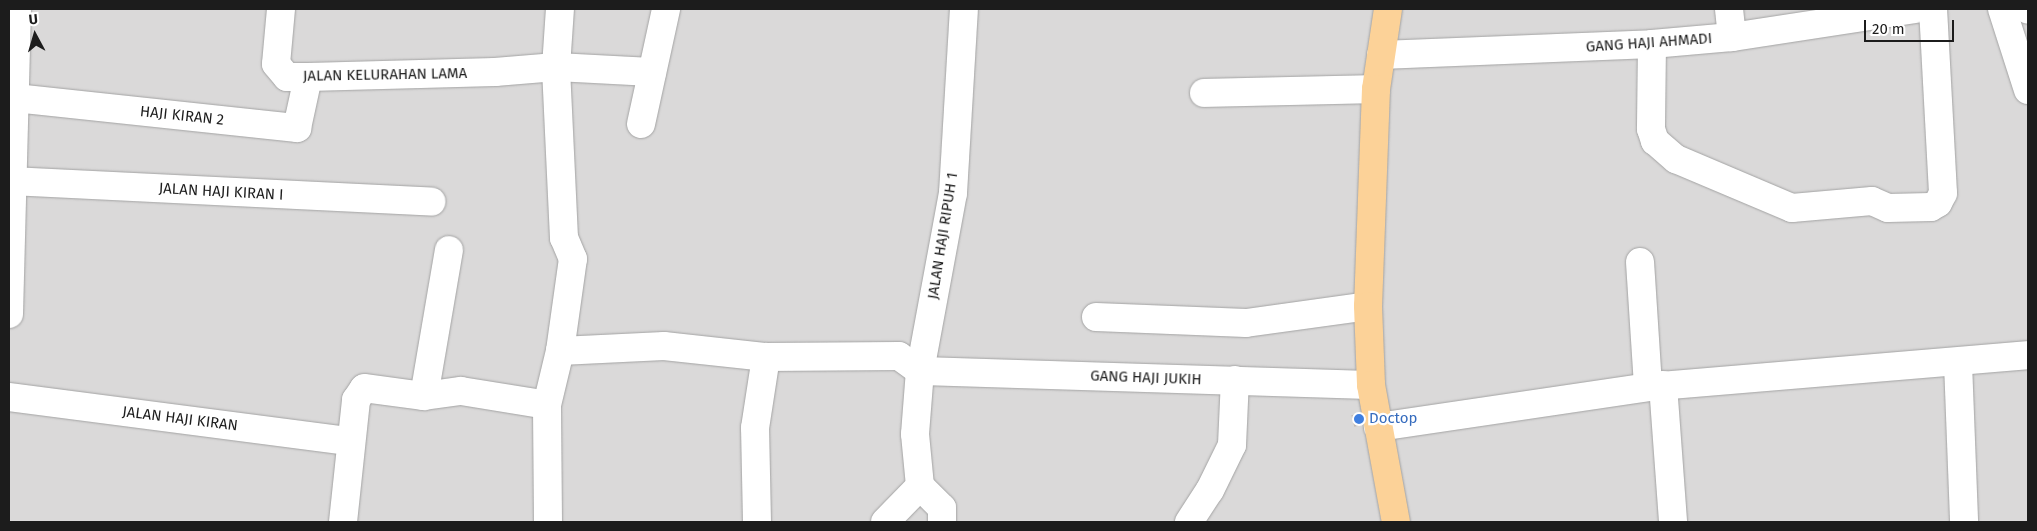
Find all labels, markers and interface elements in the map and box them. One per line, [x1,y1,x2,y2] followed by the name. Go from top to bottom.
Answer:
[10,10,60,60] north arrow
[1867,10,1957,42] scale bar
[28,11,39,29] text: U
[1872,20,1905,38] text: 20 m
[1585,30,1713,56] street label: GANG HAJI AHMADI
[303,65,467,85] street label: JALAN KELURAHAN LAMA
[139,103,225,129] street label: HAJI KIRAN 2
[924,171,962,301] street label: JALAN HAJI RIPUH 1
[158,180,284,204] street label: JALAN HAJI KIRAN I
[1090,367,1202,389] street label: GANG HAJI JUKIH
[121,403,239,435] street label: JALAN HAJI KIRAN
[1369,410,1417,428] place label: Doctop
[1353,413,1365,425] marker: Doctop

